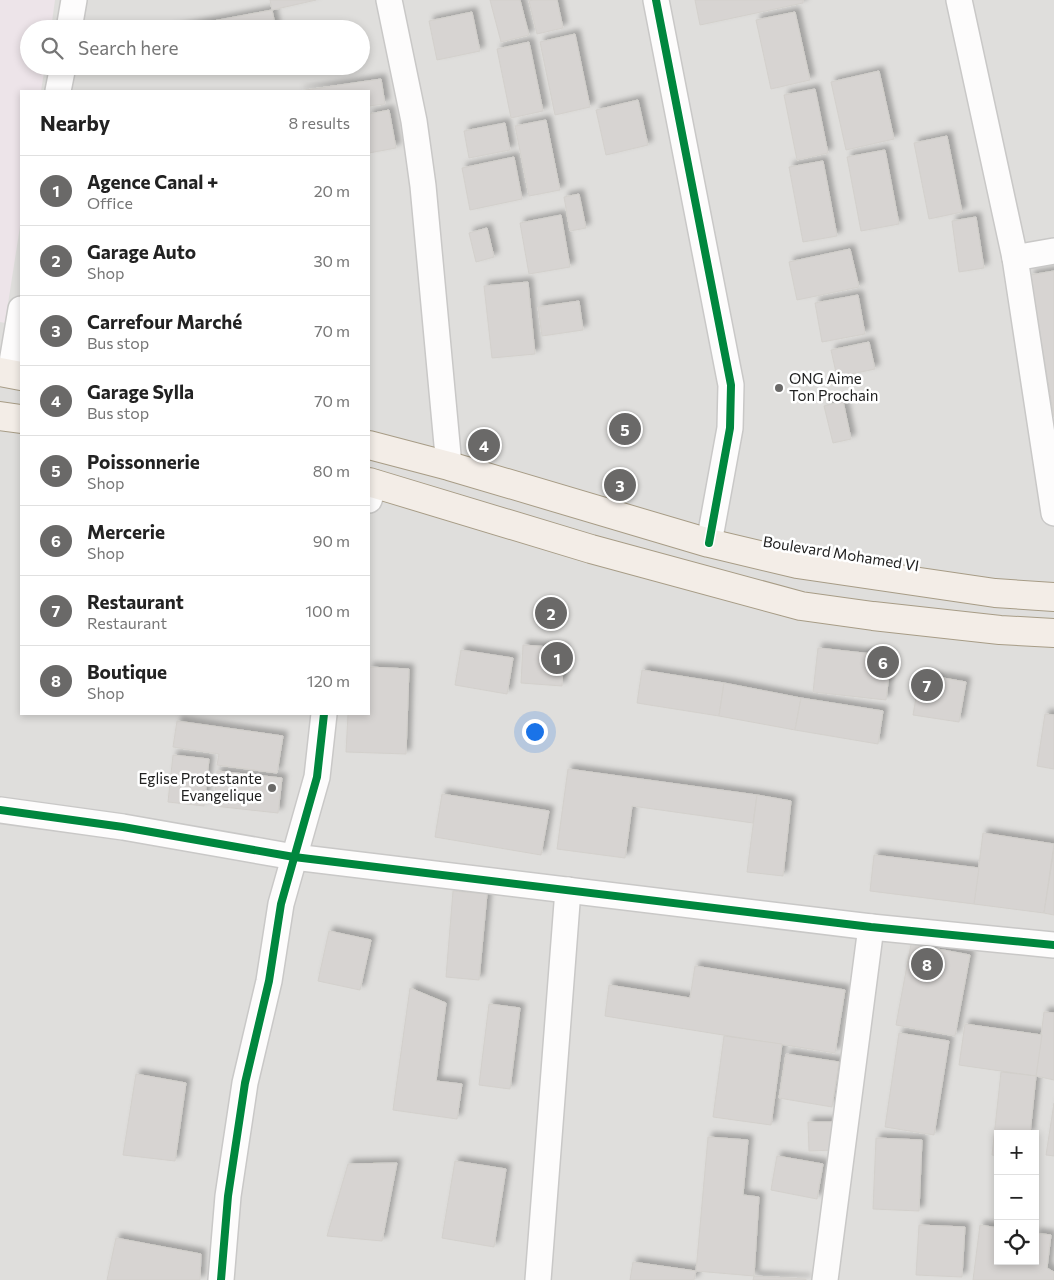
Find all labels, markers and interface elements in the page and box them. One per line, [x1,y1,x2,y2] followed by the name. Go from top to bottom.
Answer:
[20,20,370,75] search box
[38,34,66,62] icon: search
[78,36,178,59] text: Search here
[40,110,110,135] text: Nearby
[289,113,350,132] text: 8 results
[87,170,218,193] text: Agence Canal +
[52,181,60,200] text: 1
[314,181,350,200] text: 20 m
[87,193,133,212] text: Office
[87,240,196,263] text: Garage Auto
[51,251,61,270] text: 2
[313,251,350,270] text: 30 m
[87,263,125,282] text: Shop
[87,310,242,333] text: Carrefour Marché
[51,321,61,340] text: 3
[314,321,350,340] text: 70 m
[87,333,149,352] text: Bus stop
[789,369,878,404] place label: ONG Aime Ton Prochain
[87,380,194,403] text: Garage Sylla
[773,382,785,394] marker: ONG Aime Ton Prochain
[51,391,61,410] text: 4
[314,391,350,410] text: 70 m
[87,403,149,422] text: Bus stop
[609,410,641,448] pin: 5
[468,426,500,464] pin: 4
[87,450,200,473] text: Poissonnerie
[51,461,61,480] text: 5
[313,461,350,480] text: 80 m
[604,466,636,504] pin: 3
[87,473,125,492] text: Shop
[87,520,165,543] text: Mercerie
[51,531,61,550] text: 6
[313,531,350,550] text: 90 m
[762,532,921,574] street label: Boulevard Mohamed VI
[87,543,125,562] text: Shop
[87,590,184,613] text: Restaurant
[535,594,567,632] pin: 2
[52,601,60,620] text: 7
[305,601,350,620] text: 100 m
[87,613,167,632] text: Restaurant
[541,639,573,677] pin: 1
[867,643,899,681] pin: 6
[87,660,167,683] text: Boutique
[911,666,943,704] pin: 7
[51,671,61,690] text: 8
[307,671,350,690] text: 120 m
[87,683,125,702] text: Shop
[522,719,548,745] your location
[138,769,262,804] place label: Eglise Protestante Evangelique
[266,782,278,794] marker: Eglise Protestante Evangelique
[911,945,943,983] pin: 8
[994,1130,1039,1265] map controls
[994,1130,1039,1175] button: +
[994,1175,1039,1220] button: −
[994,1220,1039,1265] button: locate

